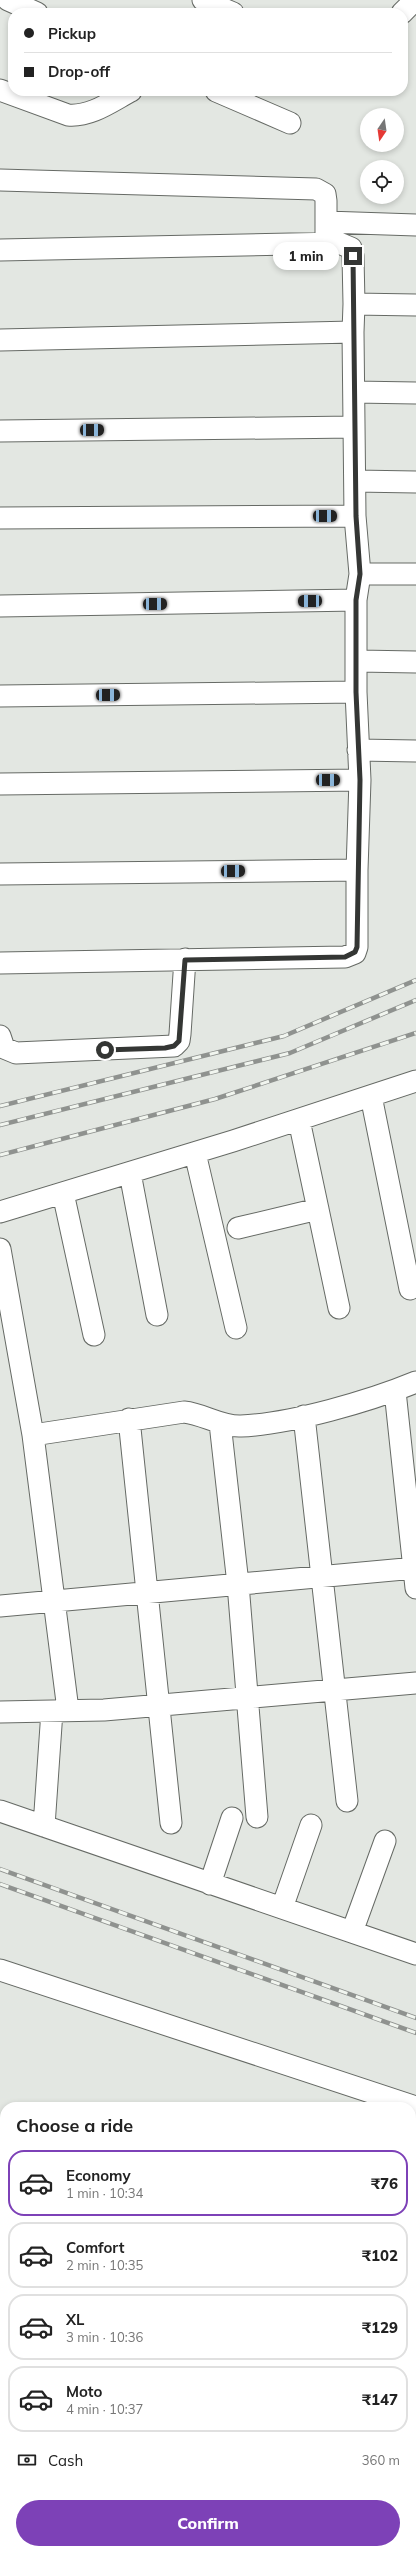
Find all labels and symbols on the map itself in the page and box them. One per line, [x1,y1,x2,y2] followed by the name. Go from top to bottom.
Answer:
[360,108,404,152] north arrow
[273,242,339,270] callout: 1 min
[344,247,362,265] route end
[80,424,104,436] car
[313,510,337,522] car
[298,595,322,607] car
[143,598,167,610] car
[96,689,120,701] car
[316,774,340,786] car
[221,865,245,877] car
[96,1041,114,1059] route start

